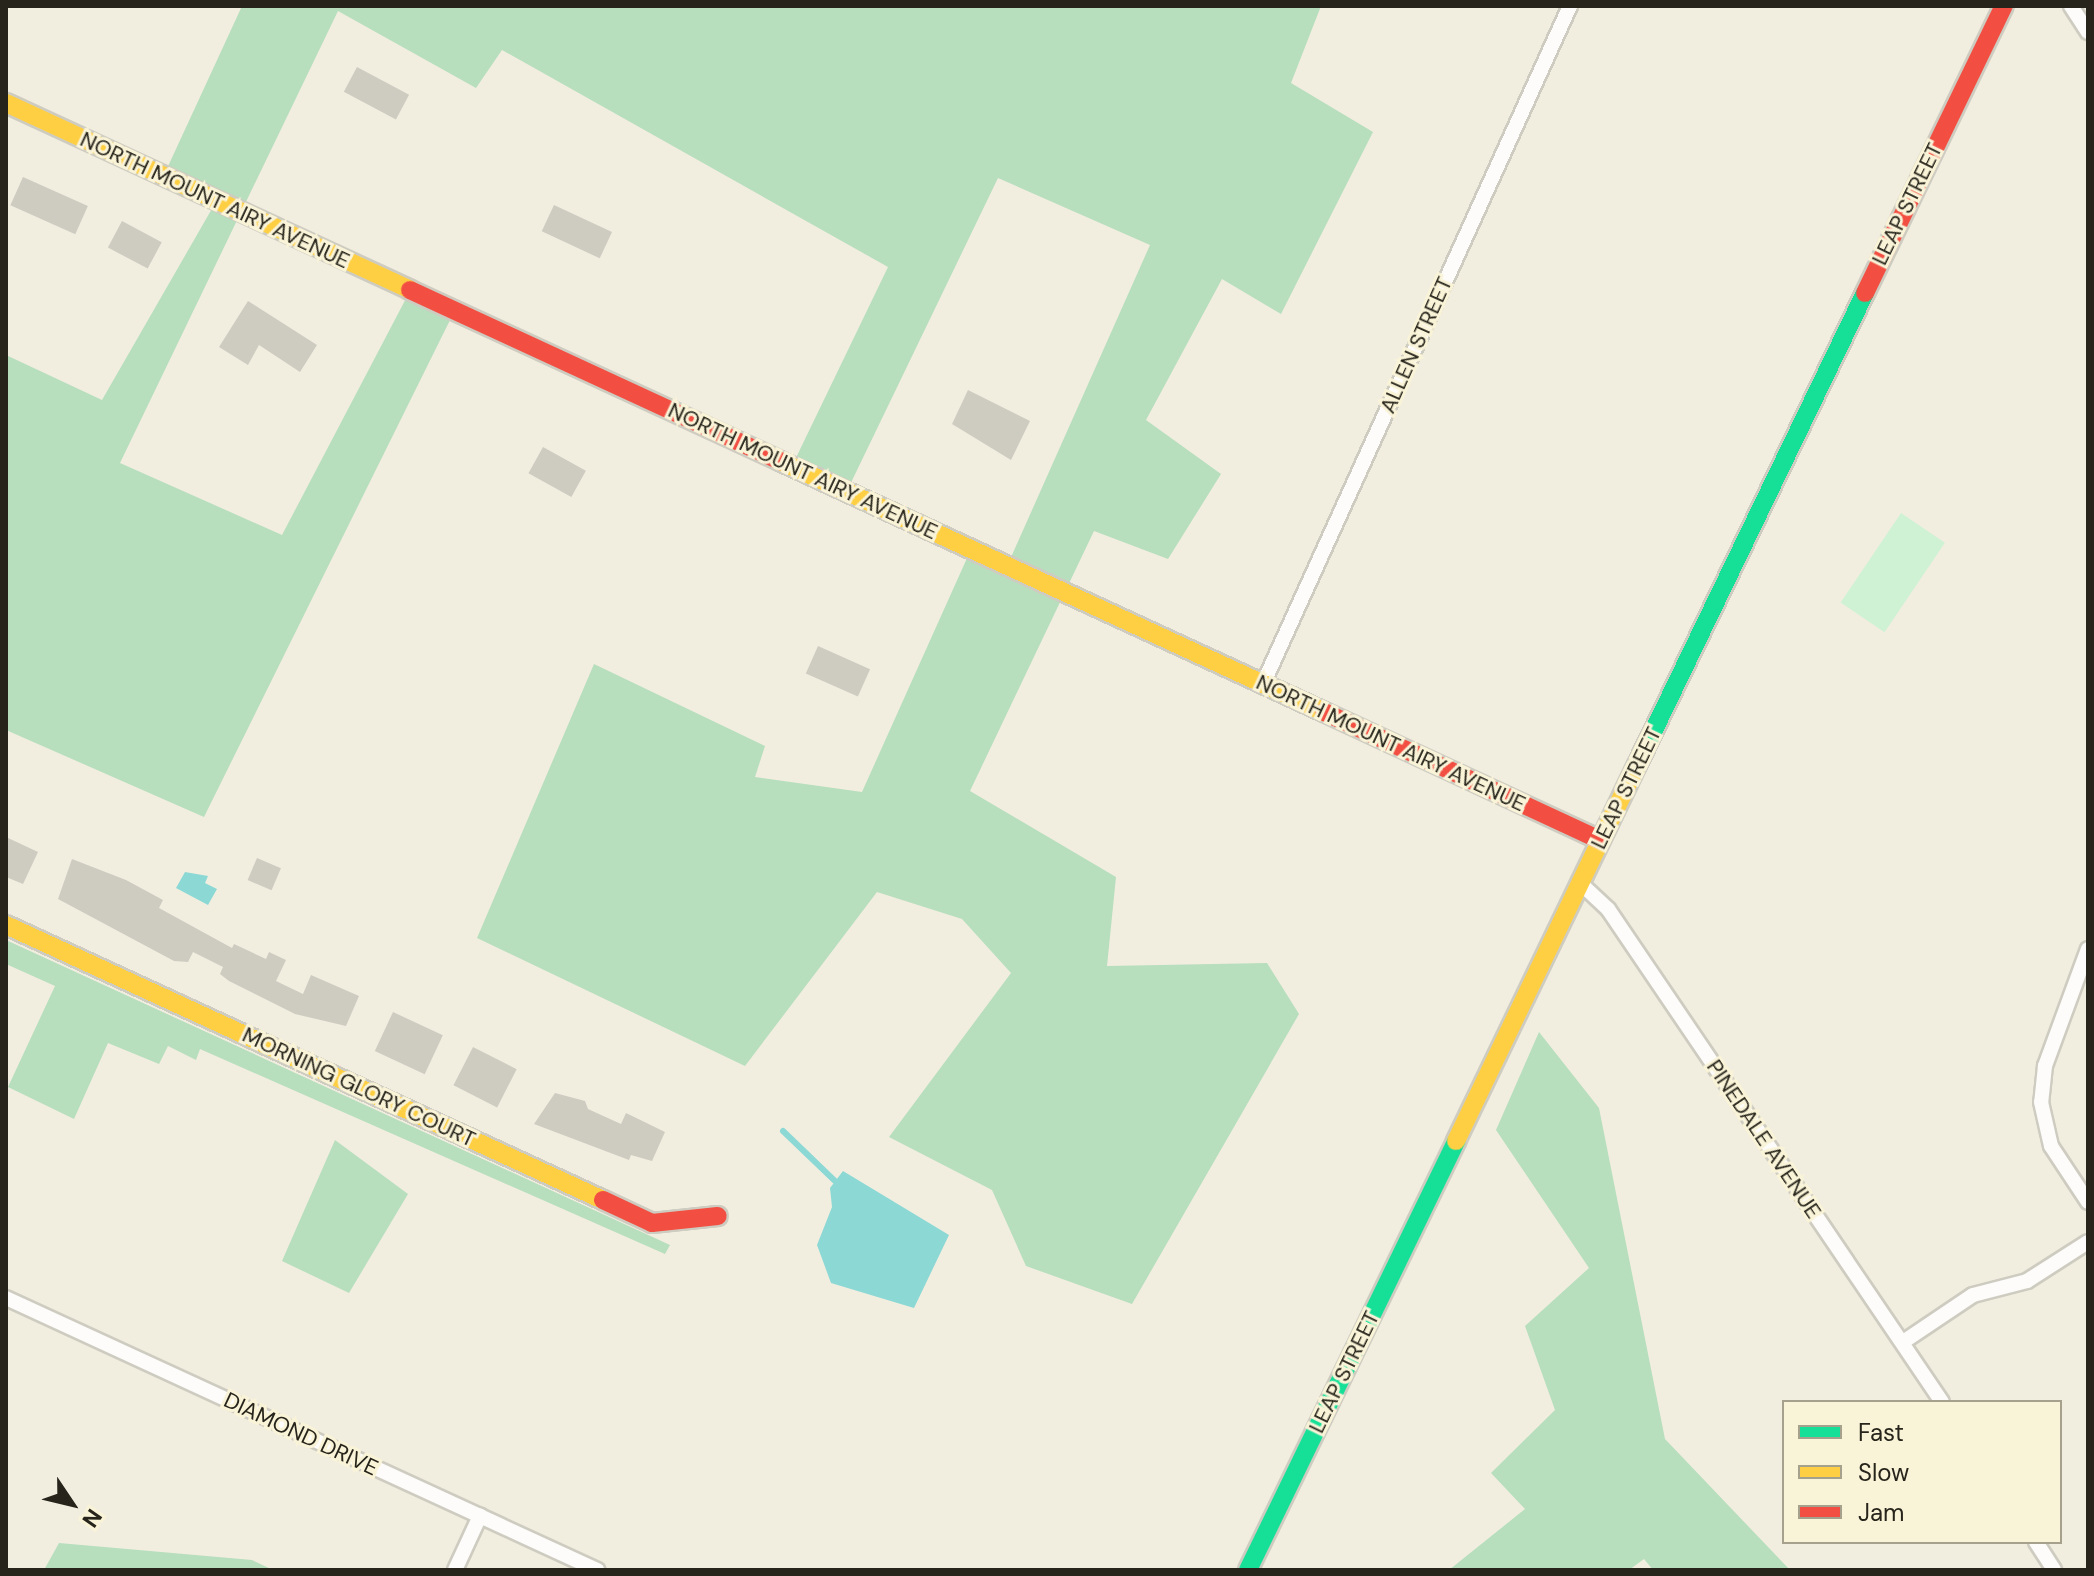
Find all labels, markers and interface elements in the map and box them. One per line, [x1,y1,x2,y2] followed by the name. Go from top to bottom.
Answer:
[76,126,354,274] street label: NORTH MOUNT AIRY AVENUE
[1866,139,1948,269] street label: LEAP STREET
[1374,273,1458,417] street label: ALLEN STREET
[664,397,942,545] street label: NORTH MOUNT AIRY AVENUE
[1252,669,1530,817] street label: NORTH MOUNT AIRY AVENUE
[1585,723,1667,853] street label: LEAP STREET
[238,1021,480,1153] street label: MORNING GLORY COURT
[1701,1055,1827,1223] street label: PINEDALE AVENUE
[1303,1307,1385,1437] street label: LEAP STREET
[220,1387,382,1481] street label: DIAMOND DRIVE
[1782,1400,2062,1544] legend
[1858,1417,1904,1448] text: Fast
[1858,1457,1909,1488] text: Slow
[32,1464,112,1544] north arrow
[1858,1497,1904,1528] text: Jam
[76,1503,109,1533] text: N

